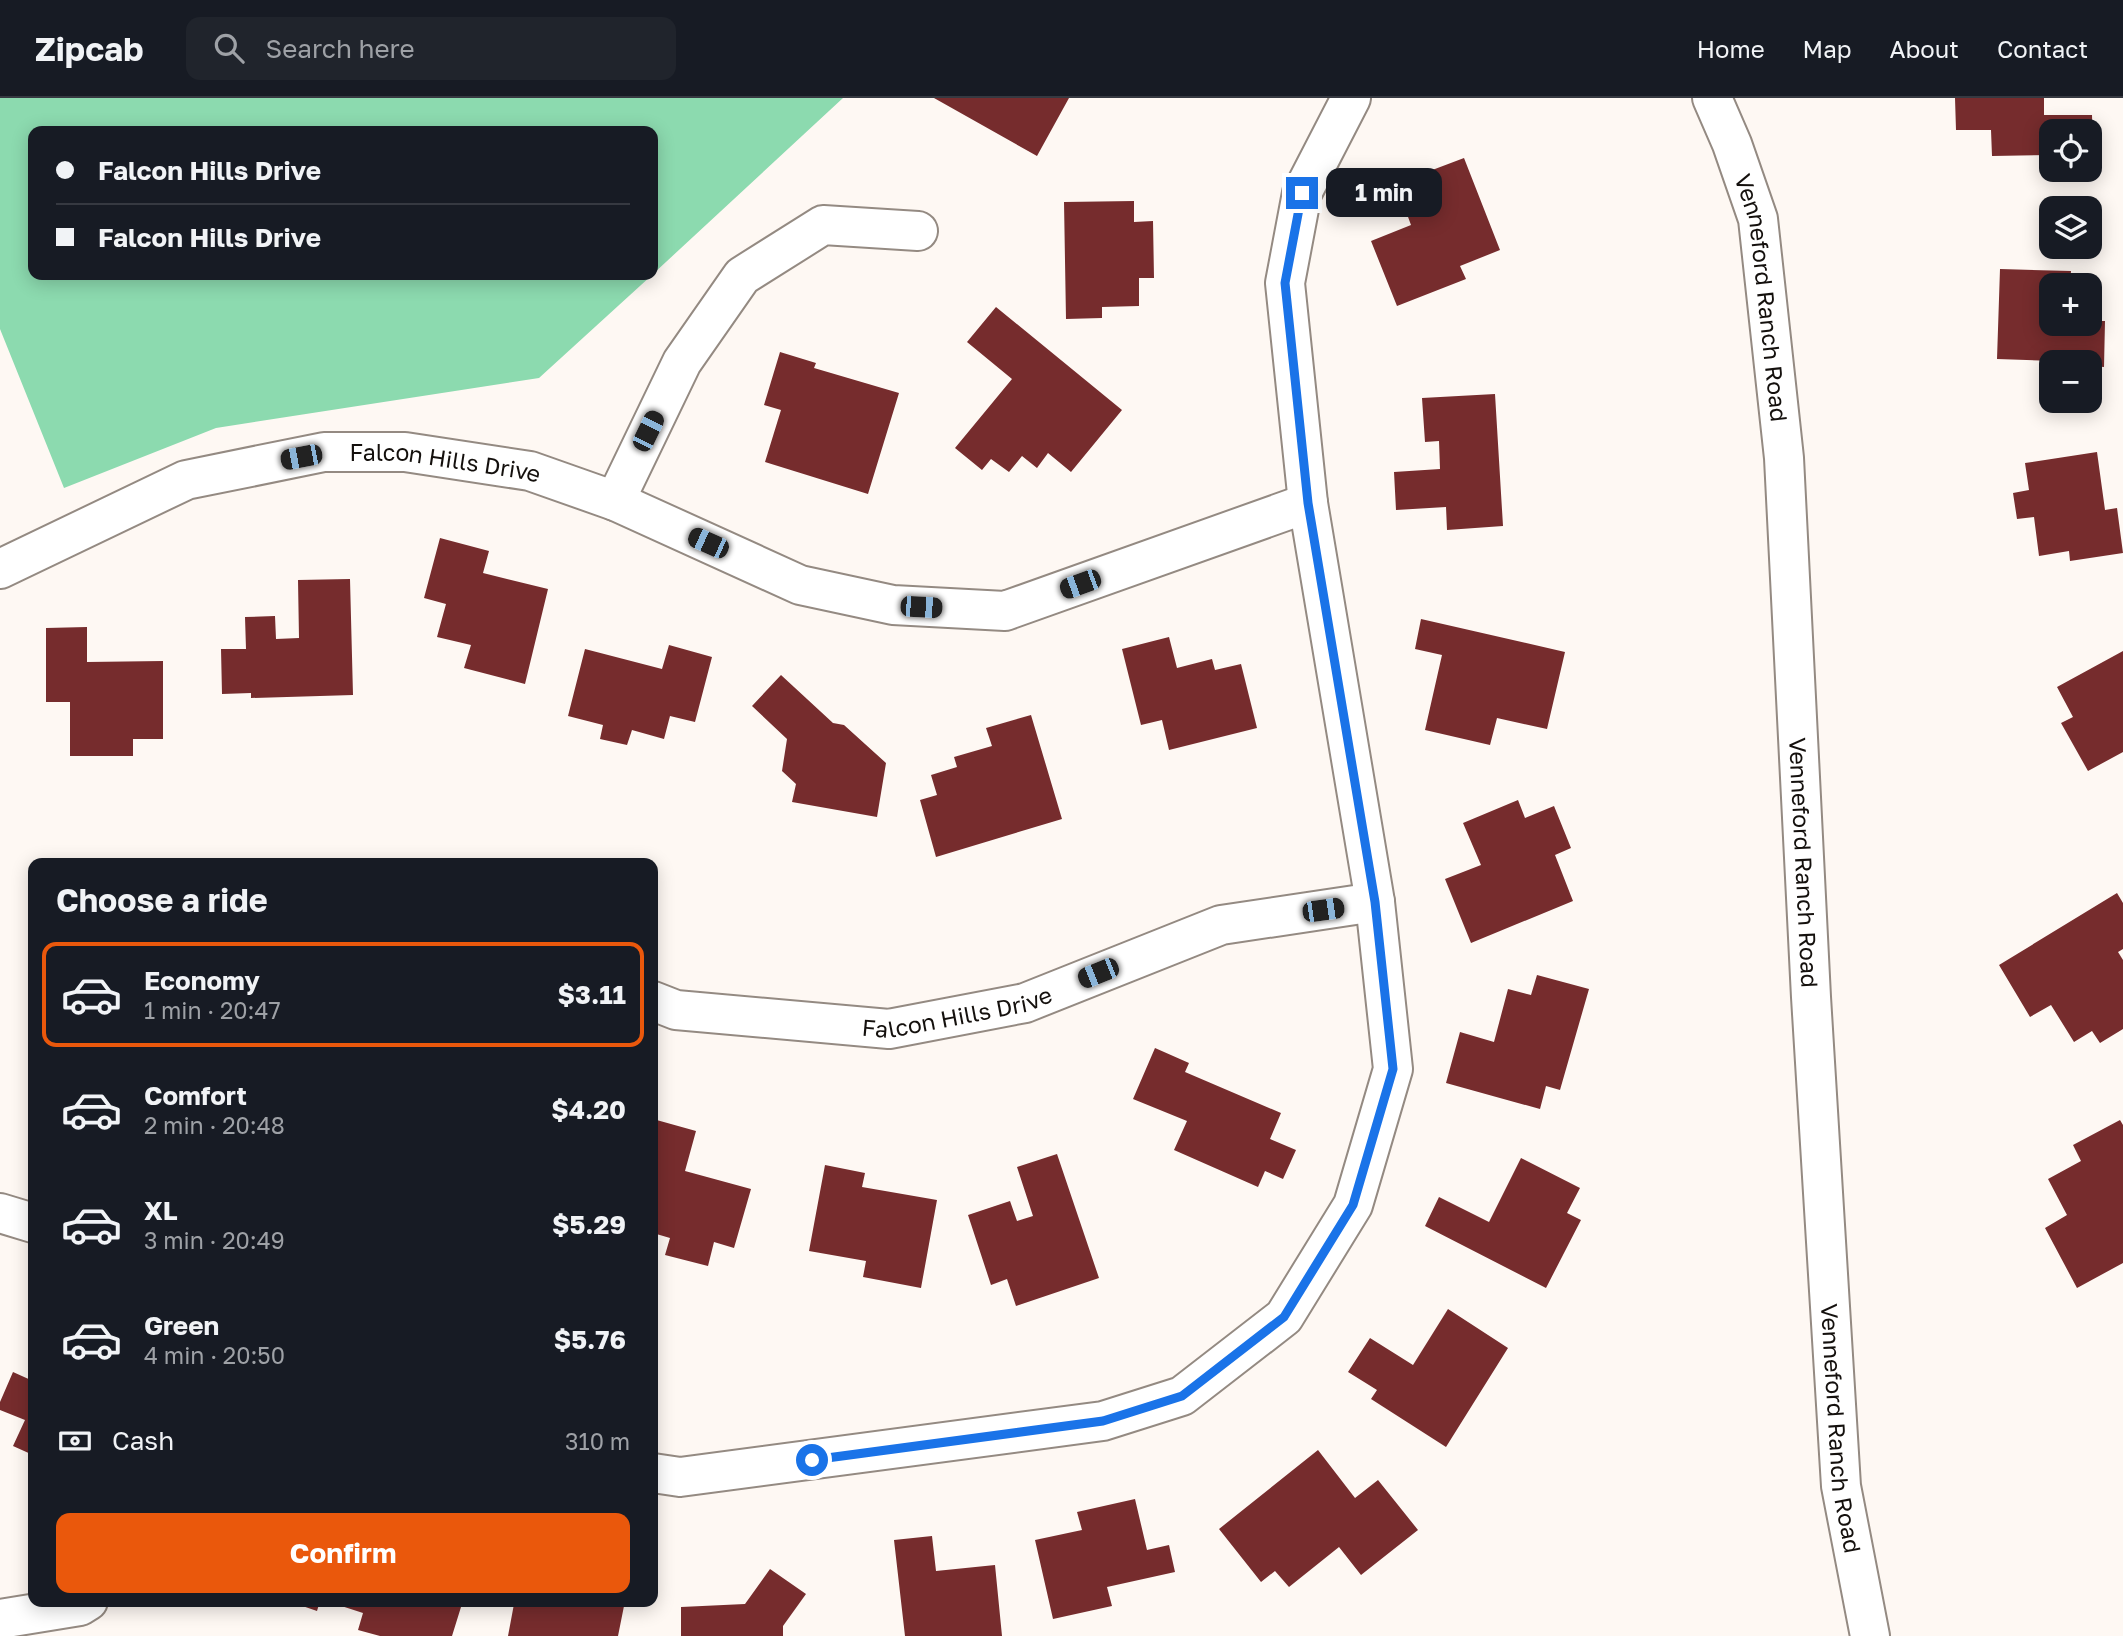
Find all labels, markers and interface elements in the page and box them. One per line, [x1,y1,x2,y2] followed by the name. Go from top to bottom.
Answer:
[186,17,676,80] search box
[35,29,144,68] text: Zipcab
[210,29,248,67] icon: search
[266,33,415,64] text: Search here
[1697,34,1765,63] text: Home
[1803,34,1852,63] text: Map
[1890,34,1959,63] text: About
[1997,34,2088,63] text: Contact
[2039,119,2102,413] map controls
[2039,119,2102,182] button: locate
[98,155,321,186] text: Falcon Hills Drive
[1326,168,1442,217] callout: 1 min
[1729,170,1794,423] street label: Venneford Ranch Road
[1286,177,1318,209] route end
[1355,178,1413,206] text: 1 min
[2039,196,2102,259] button: layers
[98,222,321,253] text: Falcon Hills Drive
[2039,273,2102,336] button: +
[2039,350,2102,413] button: −
[630,408,667,454] car
[349,438,545,488] street label: Falcon Hills Drive
[279,443,324,471] car
[685,525,732,561] car
[1057,567,1104,601] car
[900,595,943,619] car
[1784,737,1825,989] street label: Venneford Ranch Road
[56,881,268,919] text: Choose a ride
[1301,897,1346,923] car
[1075,955,1122,991] car
[60,963,123,1026] icon: car
[144,965,260,996] text: Economy
[558,979,626,1010] text: $3.11
[861,980,1056,1043] street label: Falcon Hills Drive
[144,996,281,1024] text: 1 min · 20:47
[60,1078,123,1141] icon: car
[144,1080,247,1111] text: Comfort
[551,1094,626,1125] text: $4.20
[144,1111,285,1139] text: 2 min · 20:48
[60,1193,123,1256] icon: car
[144,1195,178,1226] text: XL
[552,1209,626,1240] text: $5.29
[144,1226,285,1254] text: 3 min · 20:49
[1816,1303,1868,1555] street label: Venneford Ranch Road
[60,1308,123,1371] icon: car
[144,1310,219,1341] text: Green
[554,1324,626,1355] text: $5.76
[144,1341,285,1369] text: 4 min · 20:50
[56,1422,94,1460] icon: cash
[112,1425,174,1456] text: Cash
[565,1427,630,1455] text: 310 m
[796,1444,828,1476] route start
[56,1513,630,1593] button: Confirm

